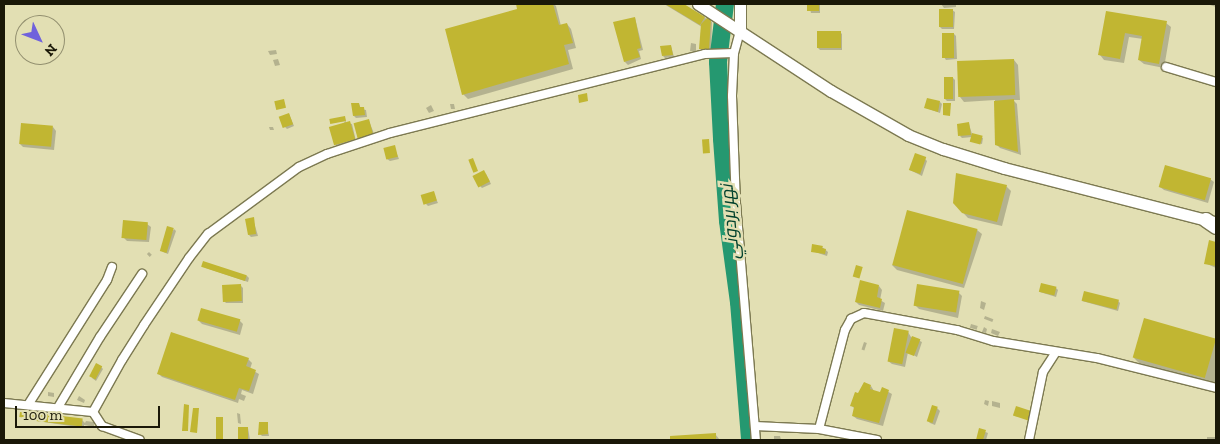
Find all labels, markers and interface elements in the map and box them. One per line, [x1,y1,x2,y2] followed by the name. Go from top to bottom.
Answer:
[15,15,65,65] north arrow
[41,40,60,60] text: N
[716,183,744,261] water label: نهر بردوني
[18,396,162,428] scale bar
[23,406,62,424] text: 100 m

